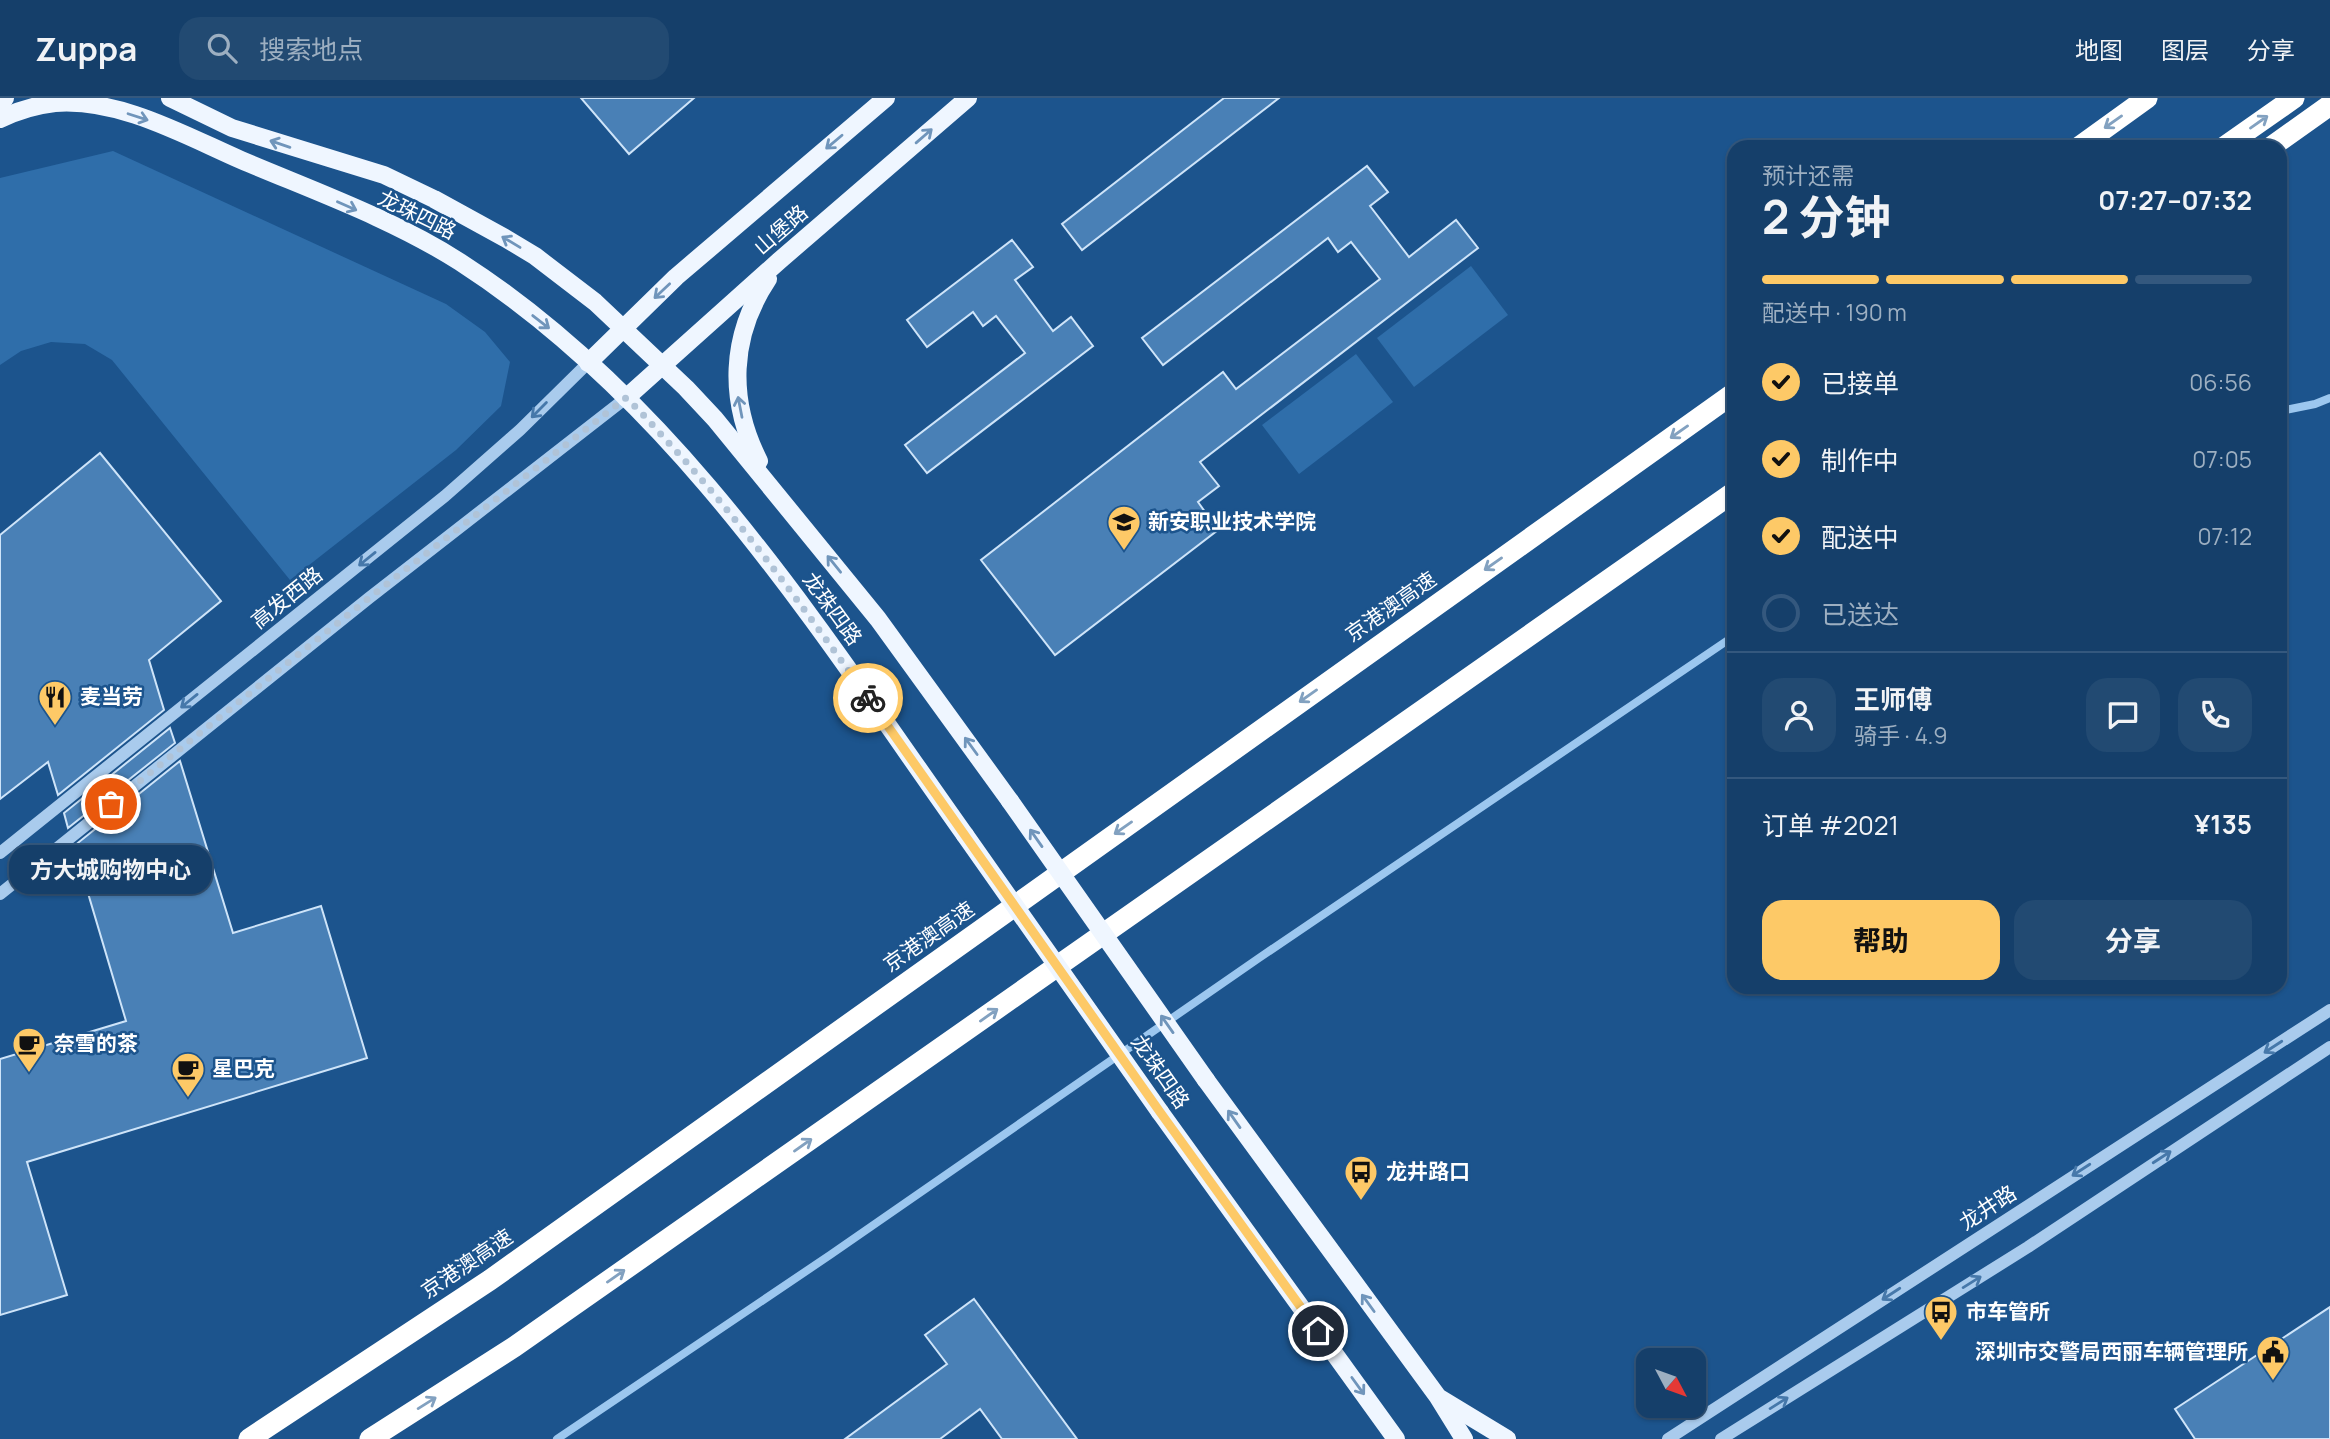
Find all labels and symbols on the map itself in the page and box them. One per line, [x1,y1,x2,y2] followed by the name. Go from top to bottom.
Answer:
[126,112,148,124] one-way arrow
[2104,115,2123,130] one-way arrow
[2249,115,2268,130] one-way arrow
[914,128,932,144] one-way arrow
[825,134,843,150] one-way arrow
[270,137,292,149] one-way arrow
[374,183,461,245] street label: 龙珠四路
[747,198,813,260] street label: 山堡路
[336,200,357,213] one-way arrow
[502,234,522,248] one-way arrow
[654,282,671,299] one-way arrow
[531,314,550,329] one-way arrow
[733,396,746,419] one-way arrow
[531,402,548,419] one-way arrow
[1670,425,1689,439] one-way arrow
[1105,503,1143,552] school or university icon: 新安职业技术学院
[1148,507,1316,535] place label: 新安职业技术学院
[358,551,376,567] one-way arrow
[826,556,841,574] one-way arrow
[1484,557,1503,571] one-way arrow
[245,560,328,635] street label: 高发西路
[1339,565,1441,648] street label: 京港澳高速
[797,566,869,651] street label: 龙珠四路
[833,663,903,733] courier
[36,678,74,727] restaurant icon: 麦当劳
[80,682,143,710] place label: 麦当劳
[1299,689,1318,703] one-way arrow
[181,693,199,709] one-way arrow
[964,737,978,756] one-way arrow
[81,774,141,834] pin
[1114,821,1133,836] one-way arrow
[1029,829,1043,848] one-way arrow
[10,846,212,895] callout: 方大城购物中心
[877,895,979,978] street label: 京港澳高速
[979,1008,998,1022] one-way arrow
[1160,1015,1174,1034] one-way arrow
[10,1025,48,1074] cafe icon: 奈雪的茶
[54,1029,138,1057] place label: 奈雪的茶
[1125,1029,1196,1114] street label: 龙珠四路
[2263,1040,2283,1054] one-way arrow
[169,1050,207,1099] cafe icon: 星巴克
[212,1054,275,1082] place label: 星巴克
[1227,1110,1241,1129] one-way arrow
[793,1138,812,1152] one-way arrow
[2152,1150,2172,1164] one-way arrow
[1342,1153,1380,1202] bus stop icon: 龙井路口
[1386,1157,1470,1185] place label: 龙井路口
[2072,1163,2092,1177] one-way arrow
[1953,1178,2021,1236] street label: 龙井路
[415,1222,518,1304] street label: 京港澳高速
[606,1269,625,1283] one-way arrow
[1961,1274,1981,1288] one-way arrow
[1881,1287,1901,1301] one-way arrow
[1922,1293,1960,1342] bus stop icon: 市车管所
[1361,1294,1376,1312] one-way arrow
[1966,1297,2050,1325] place label: 市车管所
[1288,1301,1348,1361] pin
[2254,1333,2292,1382] public building icon: 深圳市交警局西丽车辆管理所
[1975,1337,2248,1365] place label: 深圳市交警局西丽车辆管理所
[1636,1348,1706,1418] north arrow
[1351,1376,1365,1395] one-way arrow
[417,1395,437,1409] one-way arrow
[1769,1395,1788,1410] one-way arrow

